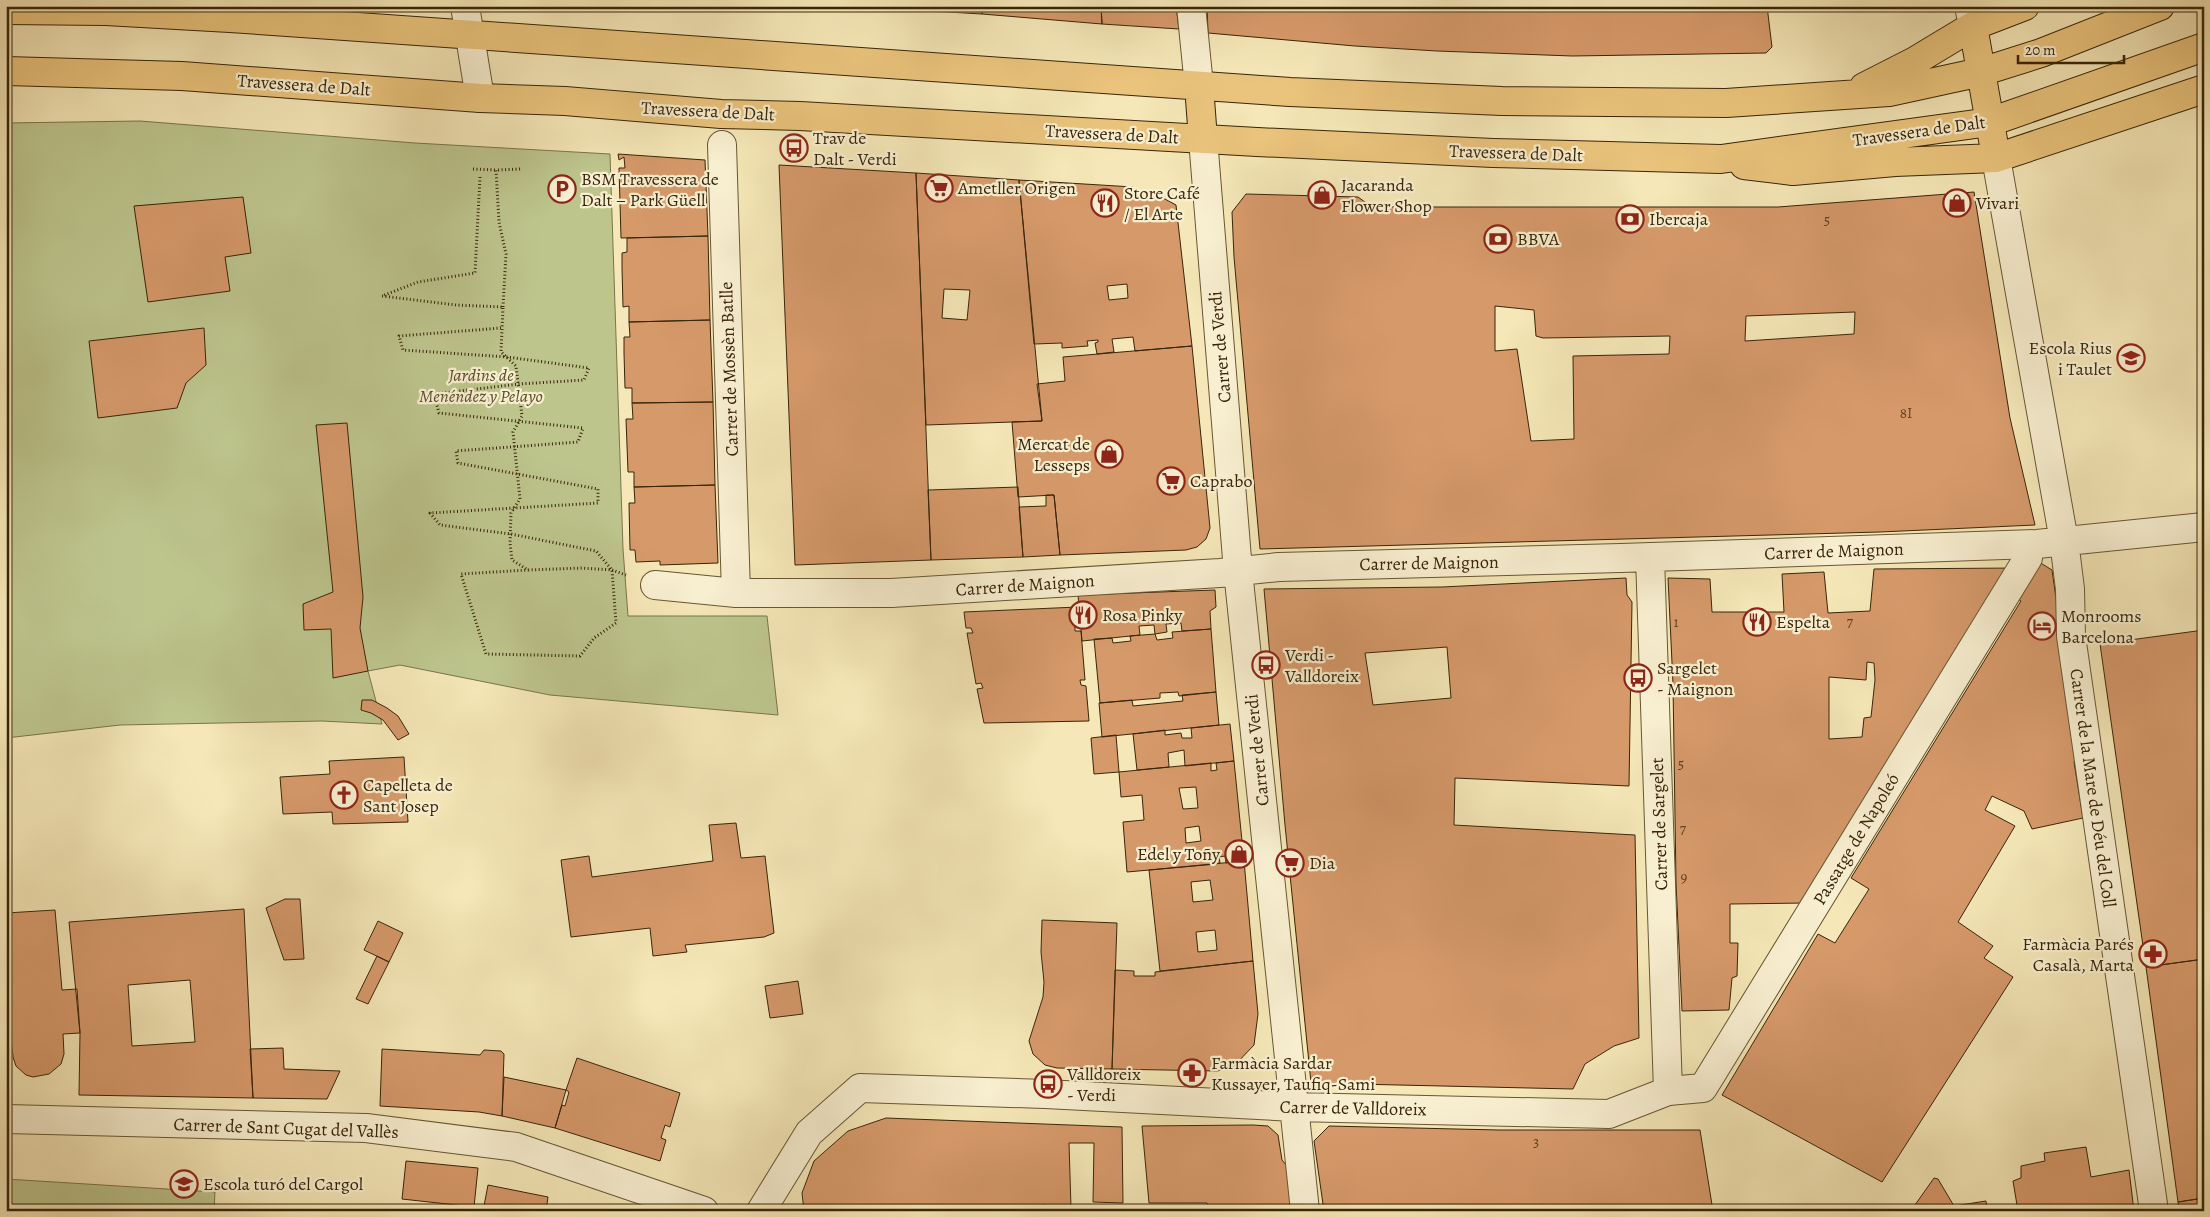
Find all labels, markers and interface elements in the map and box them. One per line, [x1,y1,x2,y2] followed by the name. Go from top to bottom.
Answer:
[2018,32,2124,64] scale bar
[2025,40,2056,60] text: 20 m
[236,68,372,102] street label: Travessera de Dalt
[641,96,775,126] street label: Travessera de Dalt
[1851,110,1987,152] street label: Travessera de Dalt
[1045,119,1179,149] street label: Travessera de Dalt
[813,126,897,171] place label: Trav de Dalt - Verdi
[779,133,809,163] bus stop icon: Trav de Dalt - Verdi
[1449,139,1583,167] street label: Travessera de Dalt
[581,167,719,212] place label: BSM Travessera de Dalt – Park Güell
[924,173,954,203] supermarket icon: Ametller Origen
[1341,173,1432,218] place label: Jacaranda Flower Shop
[547,174,577,204] parking icon: BSM Travessera de Dalt – Park Güell
[957,176,1076,200] place label: Ametller Origen
[1307,180,1337,210] shop icon: Jacaranda Flower Shop
[1124,181,1200,226] place label: Store Café / El Arte
[1090,188,1120,218] restaurant icon: Store Café / El Arte
[1942,188,1972,218] shop icon: Vivari
[1975,191,2019,215] place label: Vivari
[1615,204,1645,234] bank icon: Ibercaja
[1649,207,1709,231] place label: Ibercaja
[1824,210,1830,230] house number: 5
[1483,224,1513,254] bank icon: BBVA
[1517,227,1560,251] place label: BBVA
[714,281,744,457] street label: Carrer de Mossèn Batlle
[1203,290,1237,404] street label: Carrer de Verdi
[2029,336,2112,381] place label: Escola Rius i Taulet
[2116,343,2146,373] school or university icon: Escola Rius i Taulet
[419,363,543,408] park label: Jardins de Menéndez y Pelayo
[1900,403,1912,423] house number: 8I
[1017,432,1090,477] place label: Mercat de Lesseps
[1094,439,1124,469] shop icon: Mercat de Lesseps
[1156,466,1186,496] supermarket icon: Caprabo
[1190,469,1252,493] place label: Caprabo
[1764,537,1904,565] street label: Carrer de Maignon
[1359,550,1499,576] street label: Carrer de Maignon
[955,568,1095,602] street label: Carrer de Maignon
[1068,600,1098,630] restaurant icon: Rosa Pinky
[1102,603,1183,627] place label: Rosa Pinky
[2061,604,2142,649] place label: Monrooms Barcelona
[1742,607,1772,637] restaurant icon: Espelta
[1776,610,1831,634] place label: Espelta
[2027,611,2057,641] hotel icon: Monrooms Barcelona
[1673,612,1679,632] house number: 1
[1847,612,1854,632] house number: 7
[1284,643,1359,688] place label: Verdi - Valldoreix
[1251,650,1281,680] bus stop icon: Verdi - Valldoreix
[1657,656,1733,701] place label: Sargelet - Maignon
[1623,663,1653,693] bus stop icon: Sargelet - Maignon
[2064,667,2122,910] street label: Carrer de la Mare de Déu del Coll
[1239,693,1275,807] street label: Carrer de Verdi
[1678,754,1684,774] house number: 5
[1645,757,1673,891] street label: Carrer de Sargelet
[1807,769,1905,909] street label: Passatge de Napoleó
[363,773,453,818] place label: Capelleta de Sant Josep
[329,780,359,810] church icon: Capelleta de Sant Josep
[1680,819,1687,839] house number: 7
[1224,839,1254,869] shop icon: Edel y Toñy
[1137,842,1221,866] place label: Edel y Toñy
[1275,848,1305,878] supermarket icon: Dia
[1309,851,1336,875] place label: Dia
[1681,867,1688,887] house number: 9
[2022,932,2135,977] place label: Farmàcia Parés Casalà, Marta
[2138,939,2168,969] pharmacy icon: Farmàcia Parés Casalà, Marta
[1211,1051,1375,1096] place label: Farmàcia Sardar Kussayer, Taufiq-Sami
[1177,1058,1207,1088] pharmacy icon: Farmàcia Sardar Kussayer, Taufiq-Sami
[1066,1062,1141,1107] place label: Valldoreix - Verdi
[1033,1069,1063,1099] bus stop icon: Valldoreix - Verdi
[1279,1095,1427,1121] street label: Carrer de Valldoreix
[173,1112,399,1144] street label: Carrer de Sant Cugat del Vallès
[1533,1132,1539,1152] house number: 3
[169,1169,199,1199] school or university icon: Escola turó del Cargol
[203,1172,364,1196] place label: Escola turó del Cargol

